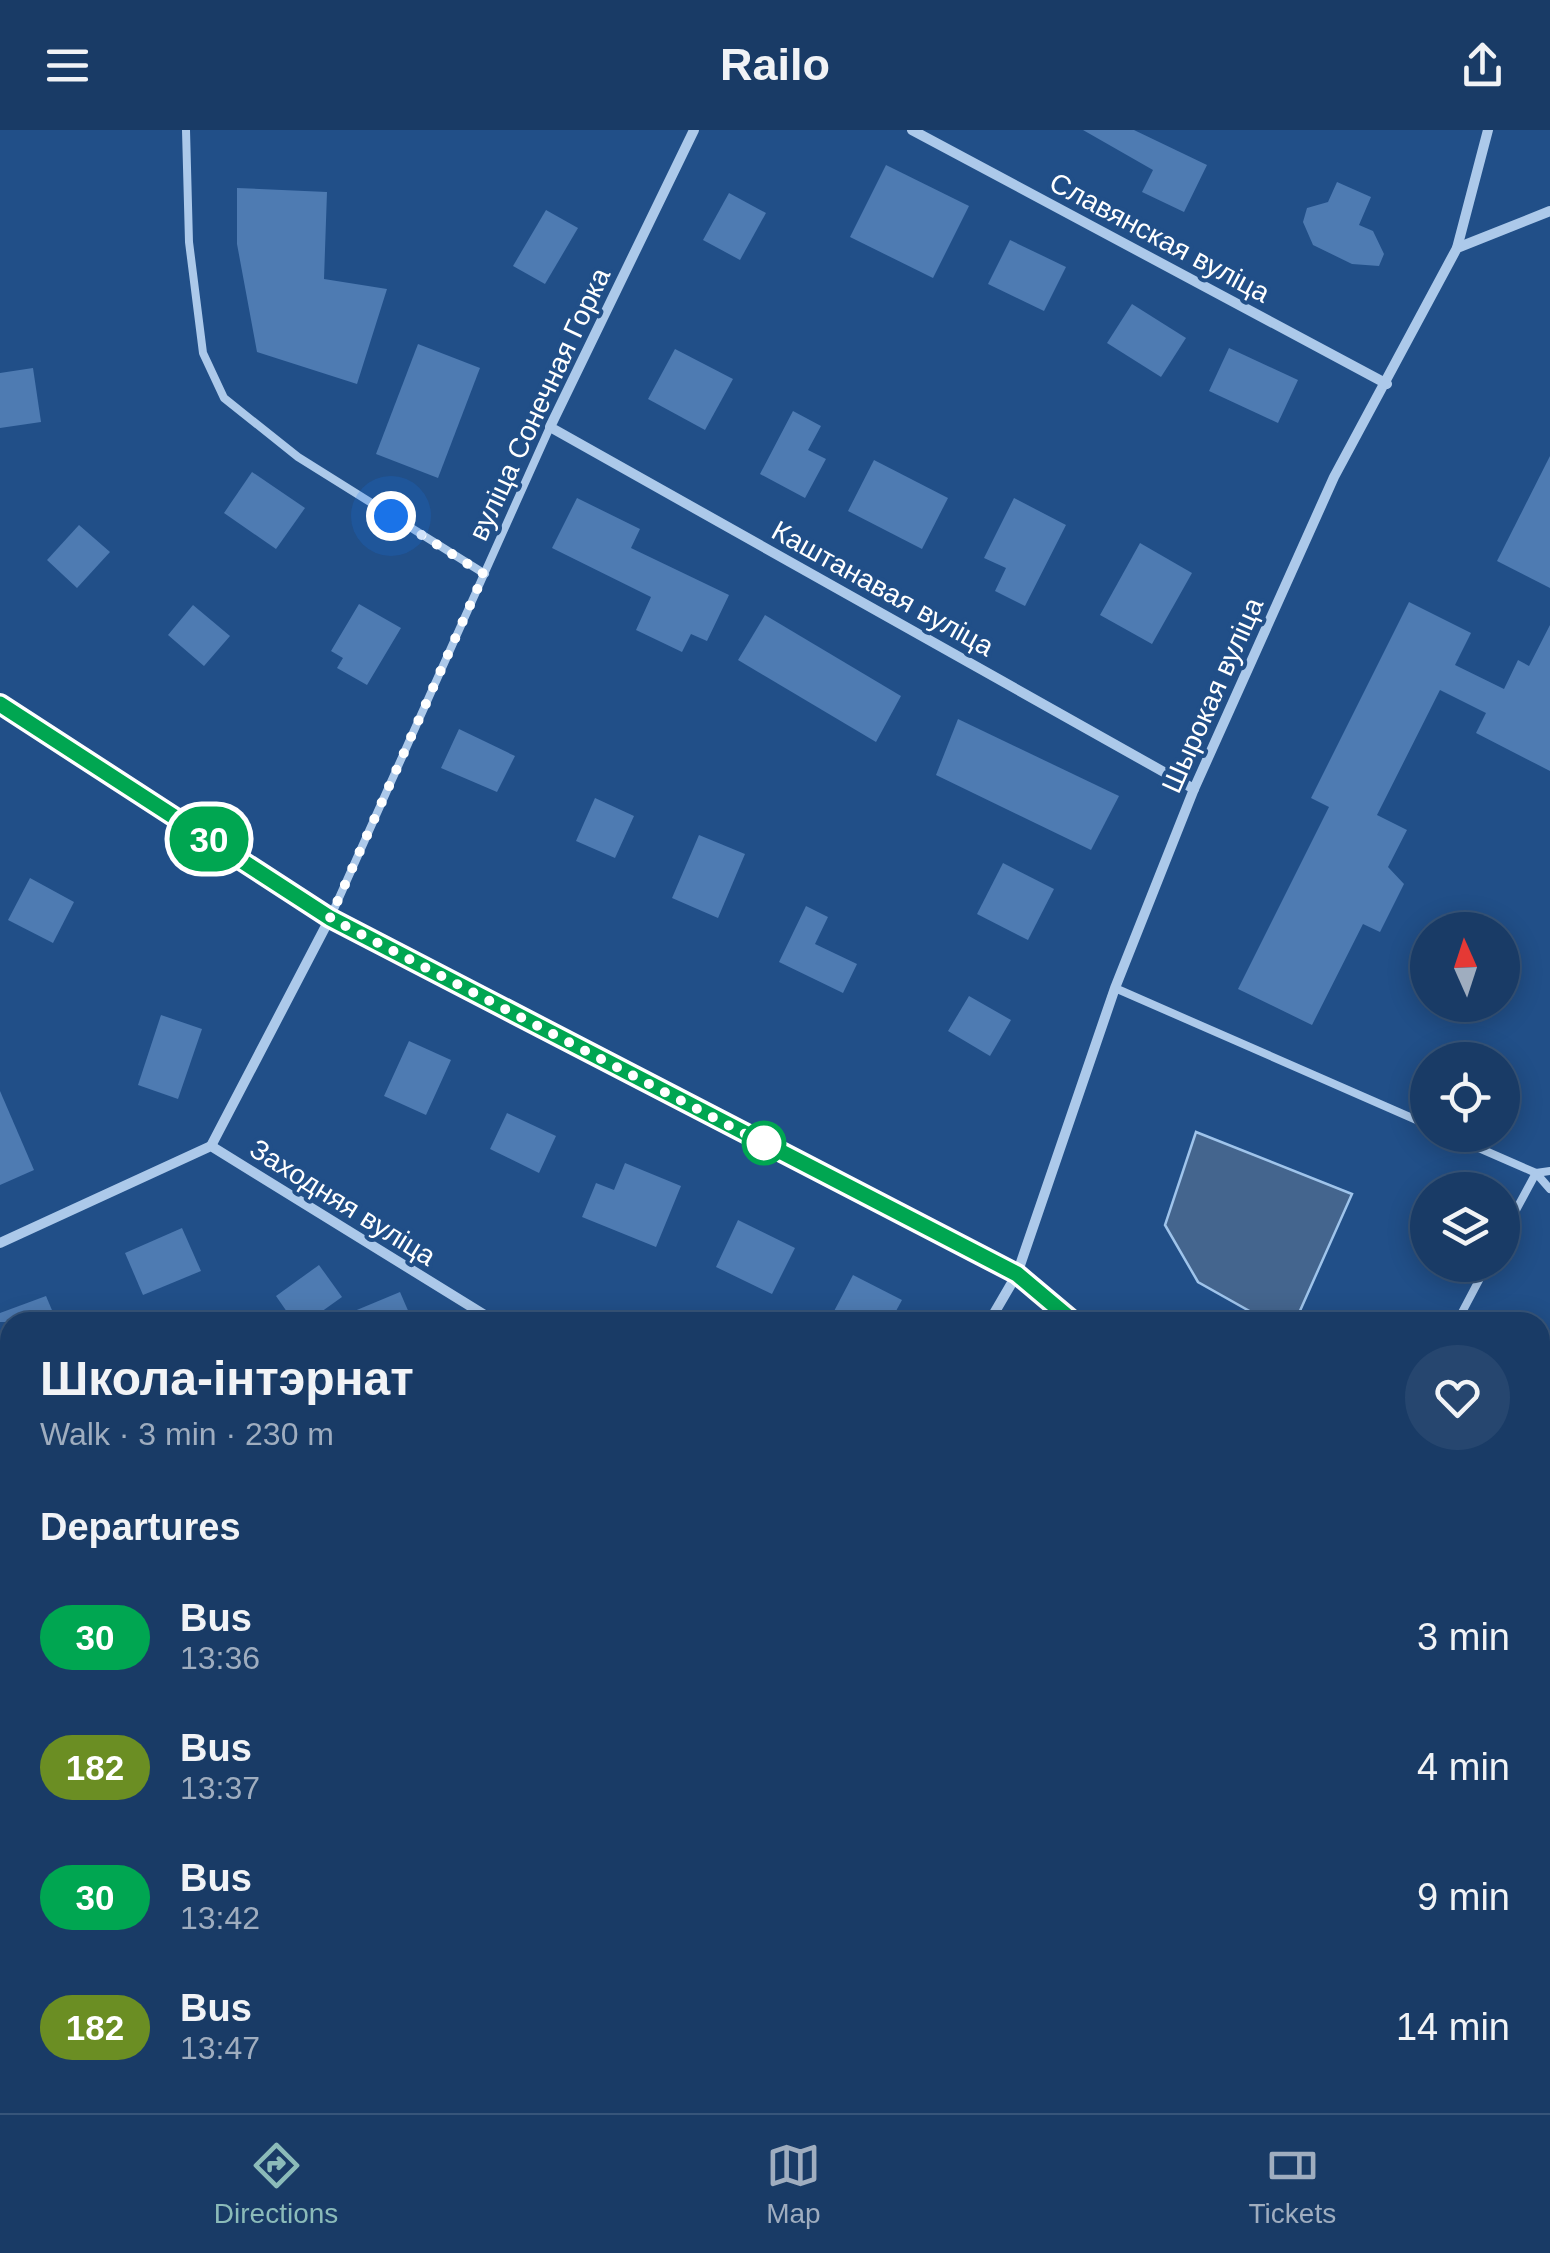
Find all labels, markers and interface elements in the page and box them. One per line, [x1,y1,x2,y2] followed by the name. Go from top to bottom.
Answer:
[40,38,95,93] icon: menu
[1455,38,1510,93] icon: share
[720,39,830,90] text: Railo
[1045,166,1275,309] street label: Славянская вуліца
[463,263,616,545] street label: вуліца Сонечная Горка
[366,491,416,541] your location
[767,515,999,662] street label: Каштанавая вуліца
[1156,593,1270,797] street label: Шырокая вуліца
[164,806,254,872] line badge: 30
[190,820,228,859] text: 30
[1410,912,1520,1022] north arrow
[1410,912,1520,1282] map controls
[1410,1042,1520,1152] button: locate
[743,1122,785,1164] unlabelled marker
[244,1133,442,1272] street label: Заходняя вуліца
[1410,1172,1520,1282] button: layers
[1405,1345,1510,1450] button: heart
[40,1352,414,1405] text: Школа-інтэрнат
[40,1416,334,1452] text: Walk · 3 min · 230 m
[40,1506,241,1548] text: Departures
[180,1597,252,1639] text: Bus
[1417,1616,1510,1658] text: 3 min
[76,1618,114,1657] text: 30
[180,1640,260,1676] text: 13:36
[180,1727,252,1769] text: Bus
[1417,1746,1510,1788] text: 4 min
[66,1748,124,1787] text: 182
[180,1770,260,1806] text: 13:37
[180,1857,252,1899] text: Bus
[1417,1876,1510,1918] text: 9 min
[76,1878,114,1917] text: 30
[180,1900,260,1936] text: 13:42
[180,1987,252,2029] text: Bus
[1396,2006,1510,2048] text: 14 min
[66,2008,124,2047] text: 182
[180,2030,260,2066] text: 13:47
[214,2138,338,2230] tab: Directions
[766,2138,821,2230] tab: Map
[1249,2138,1336,2230] tab: Tickets

